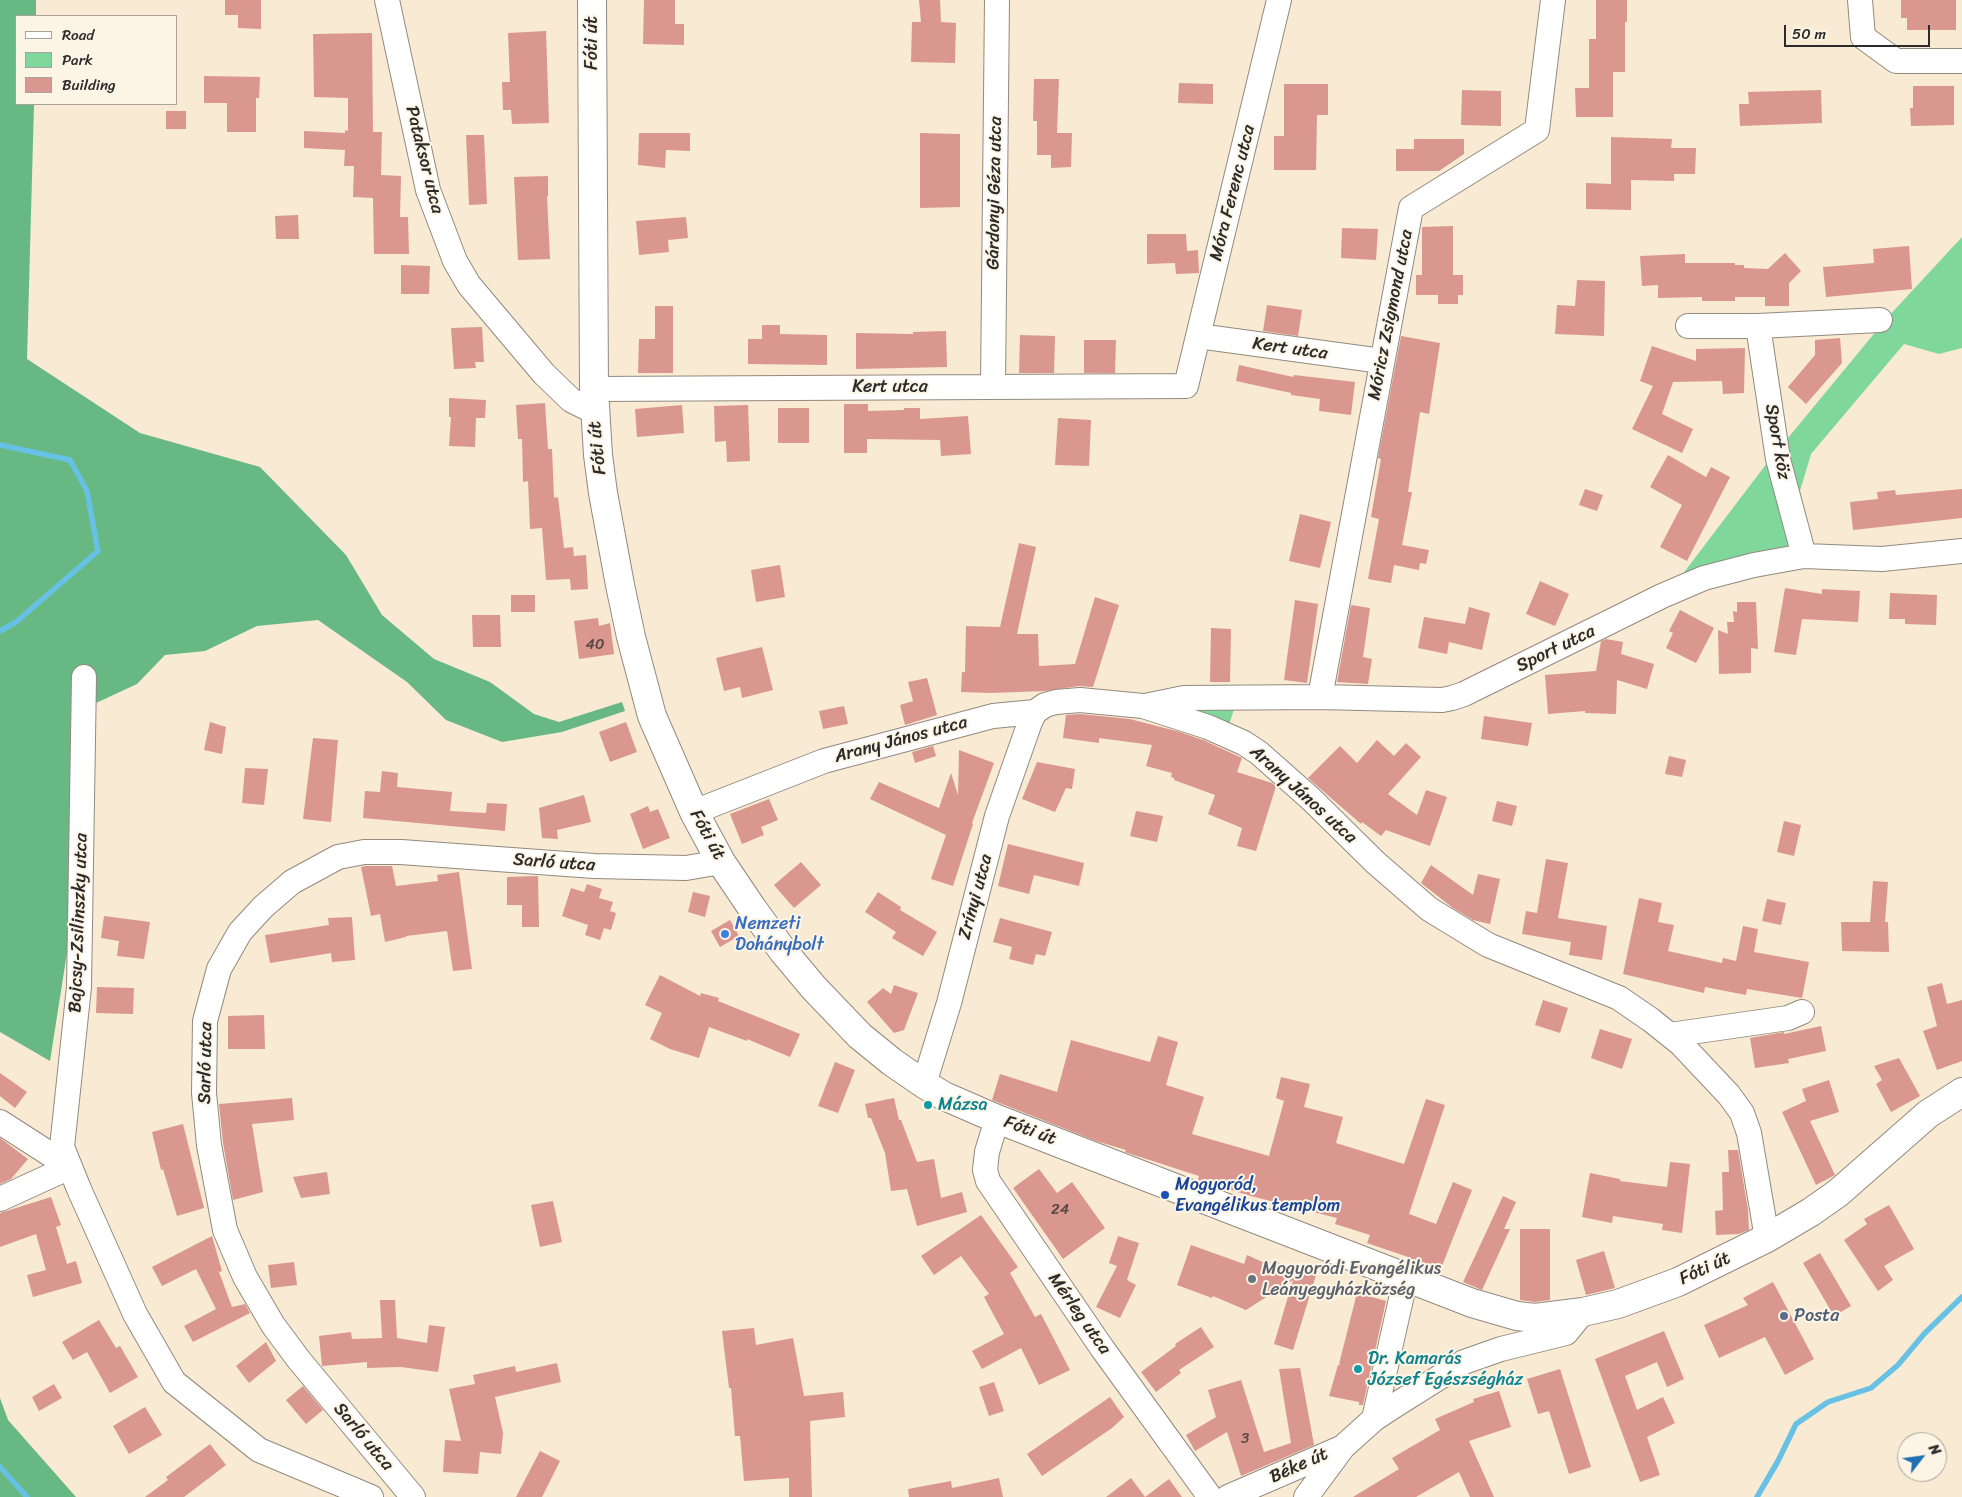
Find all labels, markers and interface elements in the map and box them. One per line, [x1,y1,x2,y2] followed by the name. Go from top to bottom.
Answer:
[15,15,178,105] legend
[1787,15,1933,47] scale bar
[581,16,603,70] street label: Fóti út
[1792,21,1826,47] text: 50 m
[62,22,94,48] text: Road
[62,47,93,73] text: Park
[62,72,116,98] text: Building
[400,104,448,216] street label: Pataksor utca
[983,116,1007,270] street label: Gárdonyi Géza utca
[1206,123,1260,263] street label: Móra Ferenc utca
[1364,228,1418,402] street label: Móricz Zsigmond utca
[1251,333,1329,365] street label: Kert utca
[852,376,928,398] street label: Kert utca
[1760,402,1794,482] street label: Sport köz
[584,420,612,476] street label: Fóti út
[1513,621,1599,677] street label: Sport utca
[586,636,604,654] house number: 40
[832,712,970,768] street label: Arany János utca
[1245,741,1361,849] street label: Arany János utca
[684,806,730,864] street label: Fóti út
[65,833,93,1013] street label: Bajcsy-Zsilinszky utca
[512,849,596,877] street label: Sarló utca
[954,852,998,942] street label: Zrínyi utca
[735,913,824,956] place label: Nemzeti Dohánybolt
[719,928,731,940] marker: Nemzeti Dohánybolt
[194,1022,218,1104] street label: Sarló utca
[938,1094,988,1116] place label: Mázsa
[922,1099,934,1111] marker: Mázsa
[1001,1112,1059,1150] street label: Fóti út
[1175,1174,1340,1216] place label: Mogyoród, Evangélikus templom
[1159,1189,1171,1201] marker: Mogyoród, Evangélikus templom
[1051,1201,1069,1219] house number: 24
[1676,1248,1734,1290] street label: Fóti út
[1262,1258,1441,1300] place label: Mogyoródi Evangélikus Leányegyházközség
[1043,1269,1115,1359] street label: Mérleg utca
[1246,1273,1258,1285] marker: Mogyoródi Evangélikus Leányegyházközség
[1794,1305,1839,1327] place label: Posta
[1778,1310,1790,1322] marker: Posta
[1368,1348,1523,1390] place label: Dr. Kamarás József Egészségház
[1352,1363,1364,1375] marker: Dr. Kamarás József Egészségház
[328,1399,398,1475] street label: Sarló utca
[1241,1430,1249,1448] house number: 3
[1897,1432,1947,1482] north arrow
[1921,1439,1948,1460] text: N
[1266,1444,1332,1488] street label: Béke út

